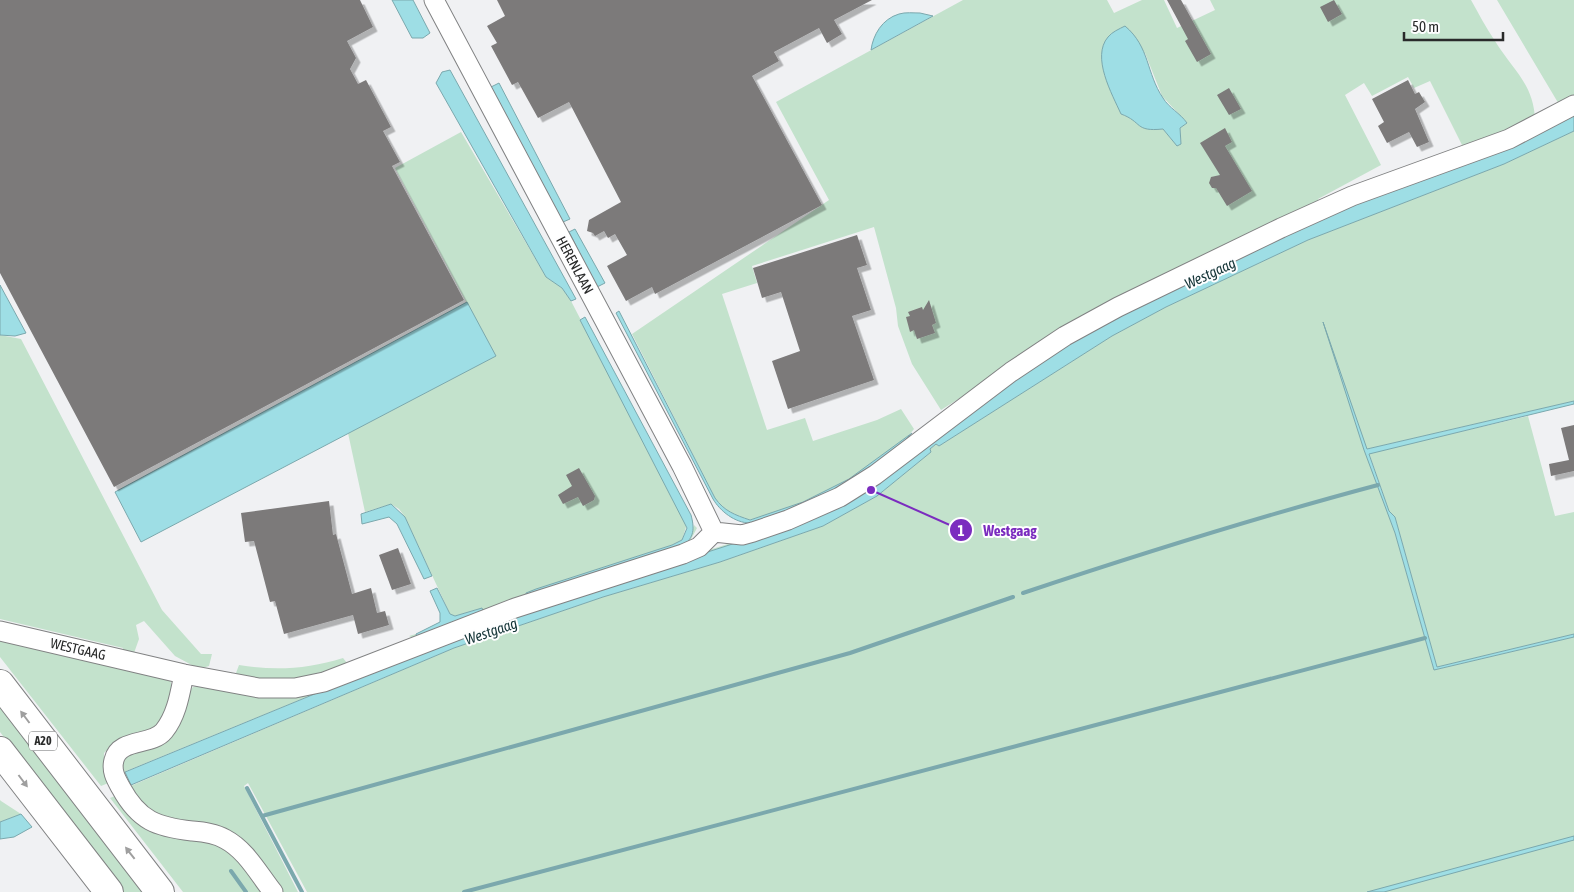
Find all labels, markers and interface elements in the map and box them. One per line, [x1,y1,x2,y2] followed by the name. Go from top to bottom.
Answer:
[1404,10,1503,42] scale bar
[1412,18,1439,35] text: 50 m
[553,234,597,296] street label: HERENLAAN
[1182,254,1238,292] water label: Westgaag
[948,515,1047,545] callout: Westgaag
[957,522,965,539] text: 1
[982,522,1037,539] text: Westgaag
[462,614,520,648] water label: Westgaag
[49,635,107,663] street label: WESTGAAG
[20,711,31,724] one-way arrow
[29,731,57,750] road number: A20
[18,774,29,787] one-way arrow
[125,847,135,860] one-way arrow

